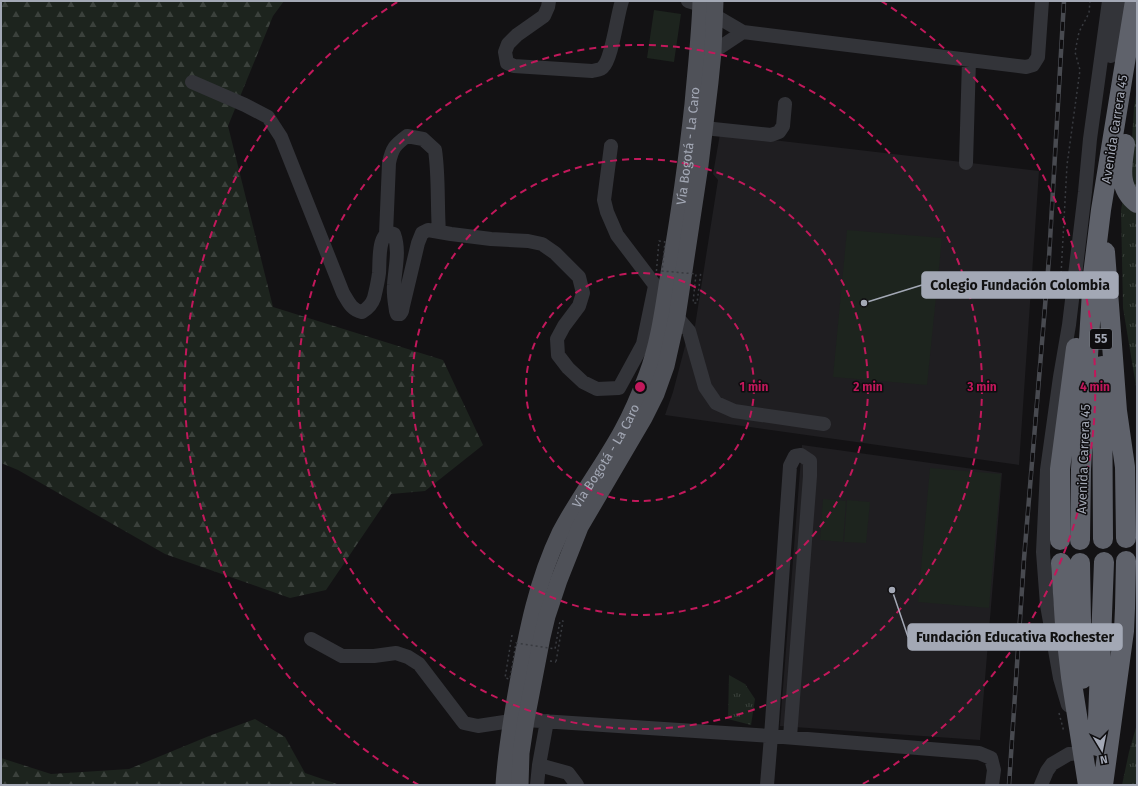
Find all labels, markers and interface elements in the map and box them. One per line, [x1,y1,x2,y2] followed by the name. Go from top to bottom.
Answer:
[1098,74,1130,184] street label: Avenida Carrera 45
[673,86,702,206] street label: Vía Bogotá - La Caro
[922,272,1118,298] callout: Colegio Fundación Colombia
[930,277,1110,294] text: Colegio Fundación Colombia
[1090,329,1112,349] road number: 55
[633,380,647,394] centre of rings
[740,380,768,394] text: 1 min
[853,380,883,394] text: 2 min
[966,380,997,394] text: 3 min
[1080,380,1110,394] text: 4 min
[569,402,642,511] street label: Vía Bogotá - La Caro
[1074,404,1093,514] street label: Avenida Carrera 45
[908,624,1122,650] callout: Fundación Educativa Rochester
[916,629,1114,646] text: Fundación Educativa Rochester
[1082,730,1122,770] north arrow
[1099,752,1108,766] text: N

